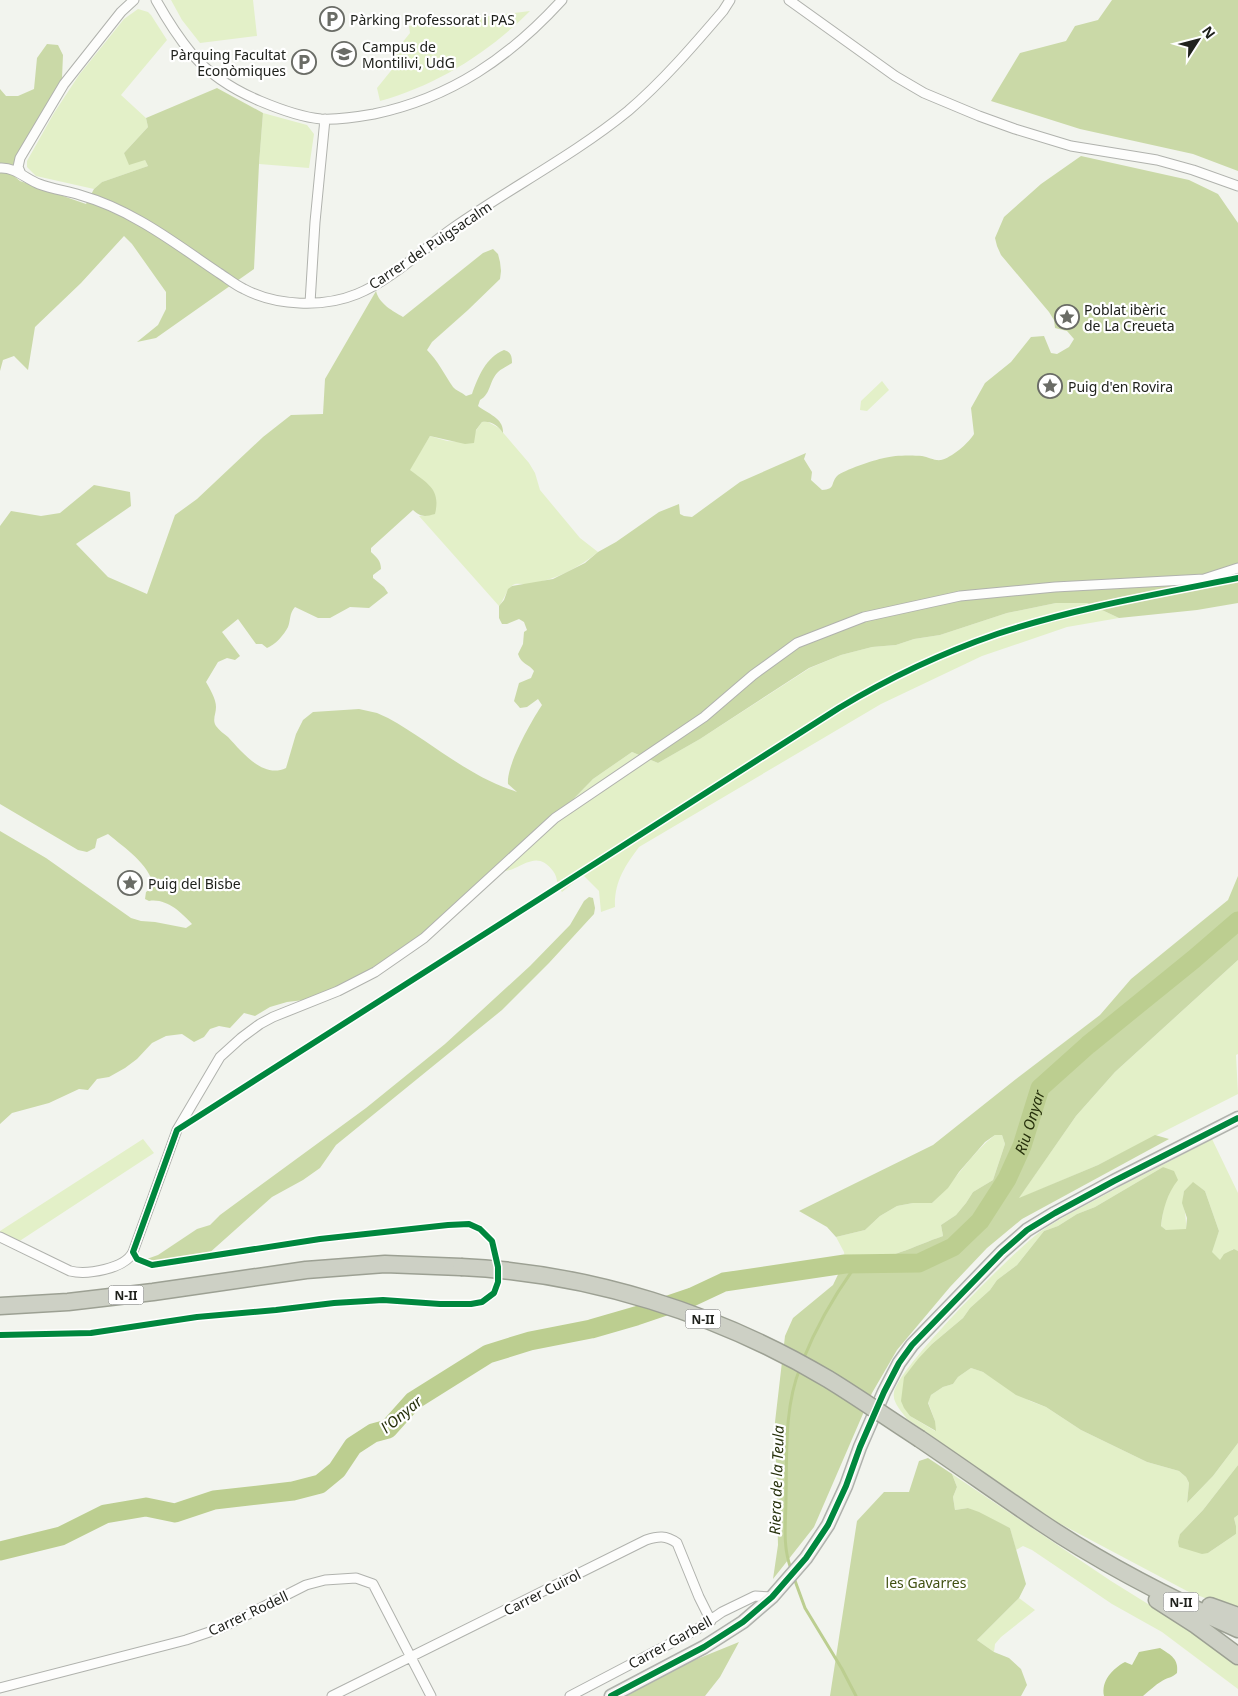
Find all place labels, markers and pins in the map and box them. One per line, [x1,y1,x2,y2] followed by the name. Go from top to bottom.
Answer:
[319,6,345,32] parking icon: Pàrking Professorat i PAS
[350,10,515,29] place label: Pàrking Professorat i PAS
[362,37,455,72] place label: Campus de Montilivi, UdG
[331,41,357,67] school or university icon: Campus de Montilivi, UdG
[170,45,286,80] place label: Pàrquing Facultat Econòmiques
[291,49,317,75] parking icon: Pàrquing Facultat Econòmiques
[1084,300,1175,335] place label: Poblat ibèric de La Creueta
[1054,304,1080,330] place icon: Poblat ibèric de La Creueta
[1037,373,1063,399] place icon: Puig d'en Rovira
[1068,377,1173,396] place label: Puig d'en Rovira
[117,870,143,896] place icon: Puig del Bisbe
[148,874,241,893] place label: Puig del Bisbe

